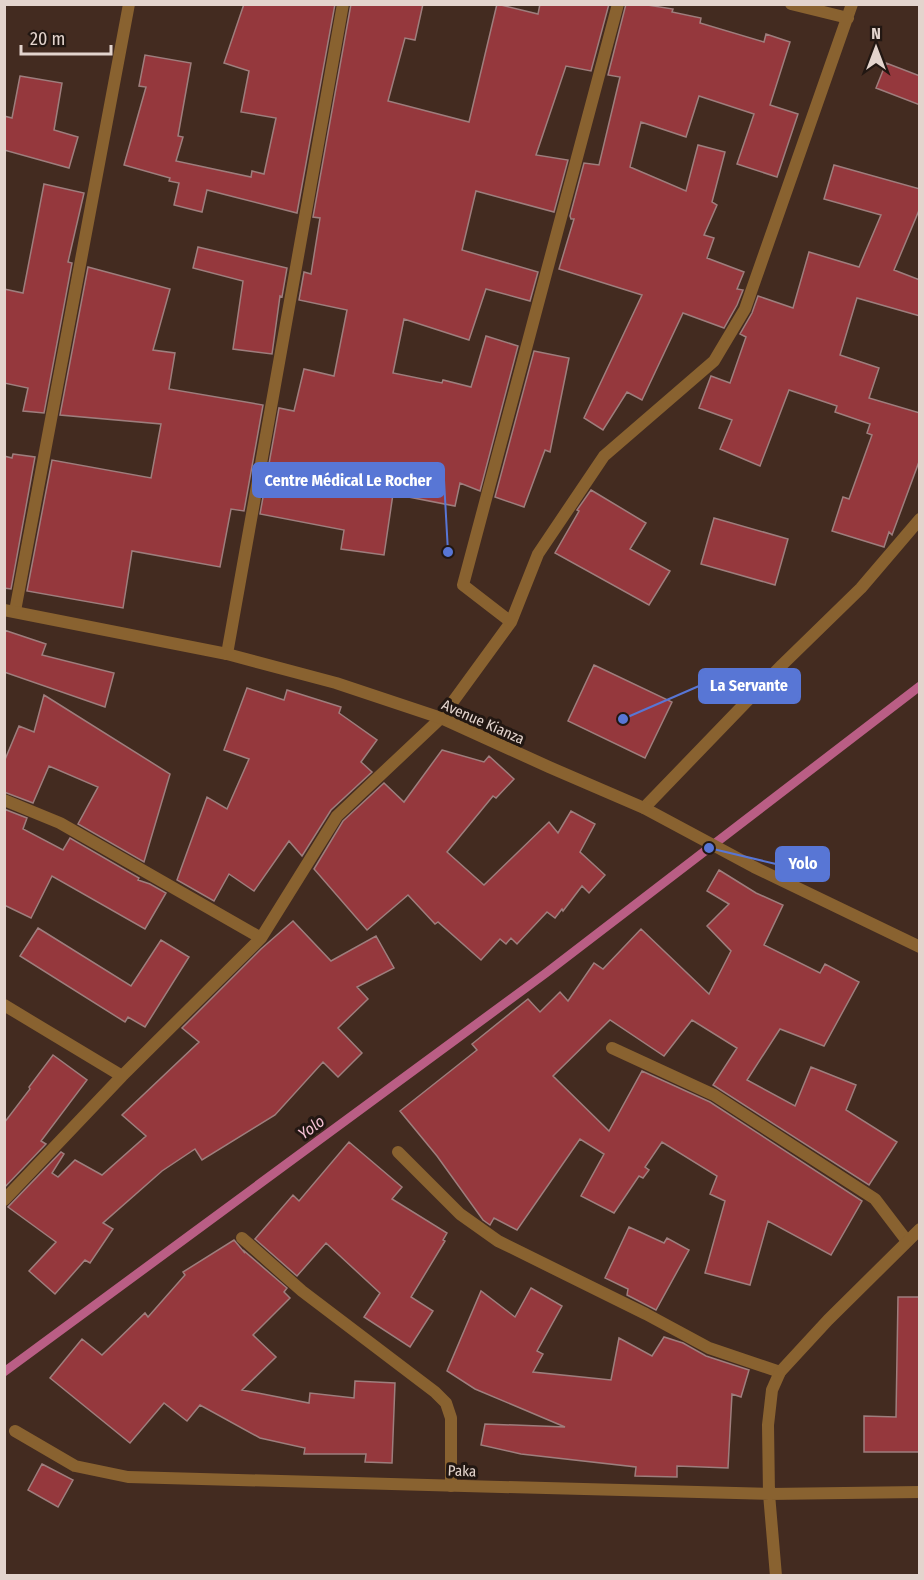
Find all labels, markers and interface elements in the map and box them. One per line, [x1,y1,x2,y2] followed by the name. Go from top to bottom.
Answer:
[21,18,111,56] scale bar
[846,18,906,78] north arrow
[871,24,881,43] text: N
[30,28,65,50] text: 20 m
[253,463,444,497] callout: Centre Médical Le Rocher
[264,471,432,490] text: Centre Médical Le Rocher
[699,669,800,703] callout: La Servante
[710,676,788,695] text: La Servante
[439,696,527,748] street label: Avenue Kianza
[776,847,829,881] callout: Yolo
[788,854,818,873] text: Yolo
[294,1112,328,1143] water label: Yolo
[447,1462,477,1480] street label: Paka

